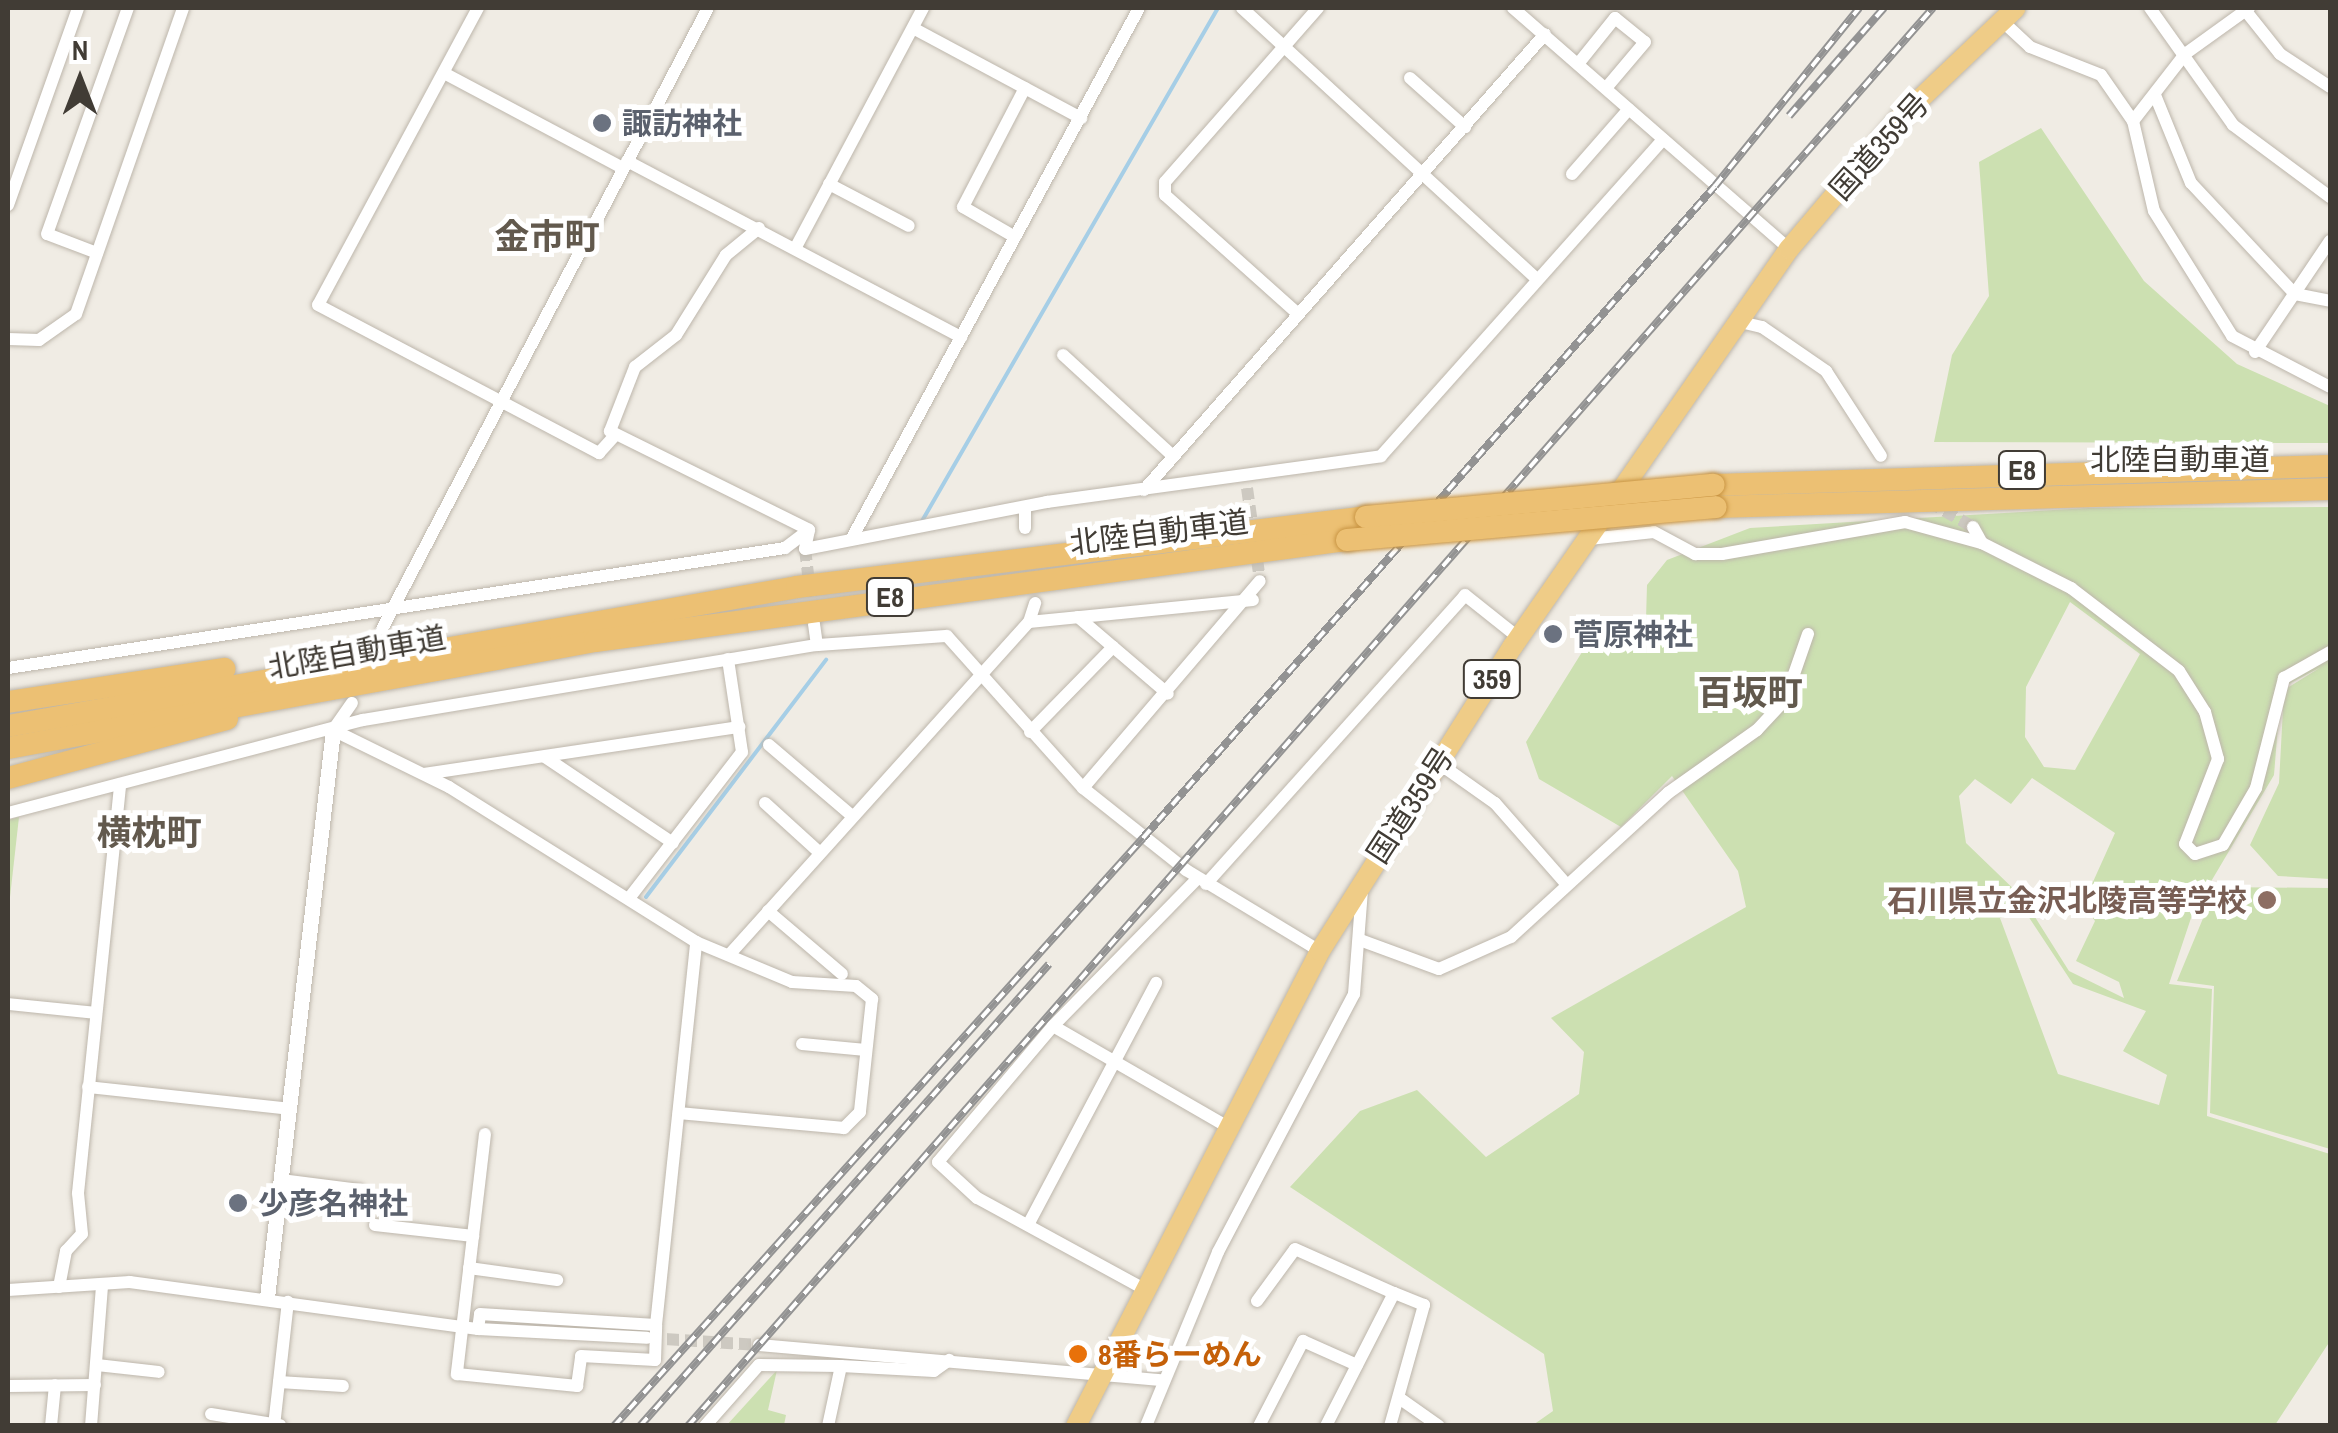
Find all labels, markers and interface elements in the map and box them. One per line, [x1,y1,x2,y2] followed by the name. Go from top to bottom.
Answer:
[30,30,130,130] north arrow
[72,31,88,69] text: N
[1822,85,1936,207] street label: 国道359号
[622,105,742,141] place label: 諏訪神社
[591,112,613,134] marker: 諏訪神社
[495,216,599,258] district label: 金市町
[2090,441,2270,477] street label: 北陸自動車道
[1997,447,2047,493] road number: E8
[1067,503,1251,561] street label: 北陸自動車道
[865,574,915,620] road number: E8
[1573,616,1693,652] place label: 菅原神社
[265,619,449,685] street label: 北陸自動車道
[1542,623,1564,645] marker: 菅原神社
[1462,656,1522,702] road number: 359
[1698,672,1802,714] district label: 百坂町
[1359,740,1461,870] street label: 国道359号
[97,812,201,854] district label: 横枕町
[1887,882,2247,918] place label: 石川県立金沢北陵高等学校
[2256,889,2278,911] marker: 石川県立金沢北陵高等学校
[258,1185,408,1221] place label: 少彦名神社
[227,1192,249,1214] marker: 少彦名神社
[1098,1336,1262,1372] place label: 8番らーめん
[1067,1343,1089,1365] marker: 8番らーめん

